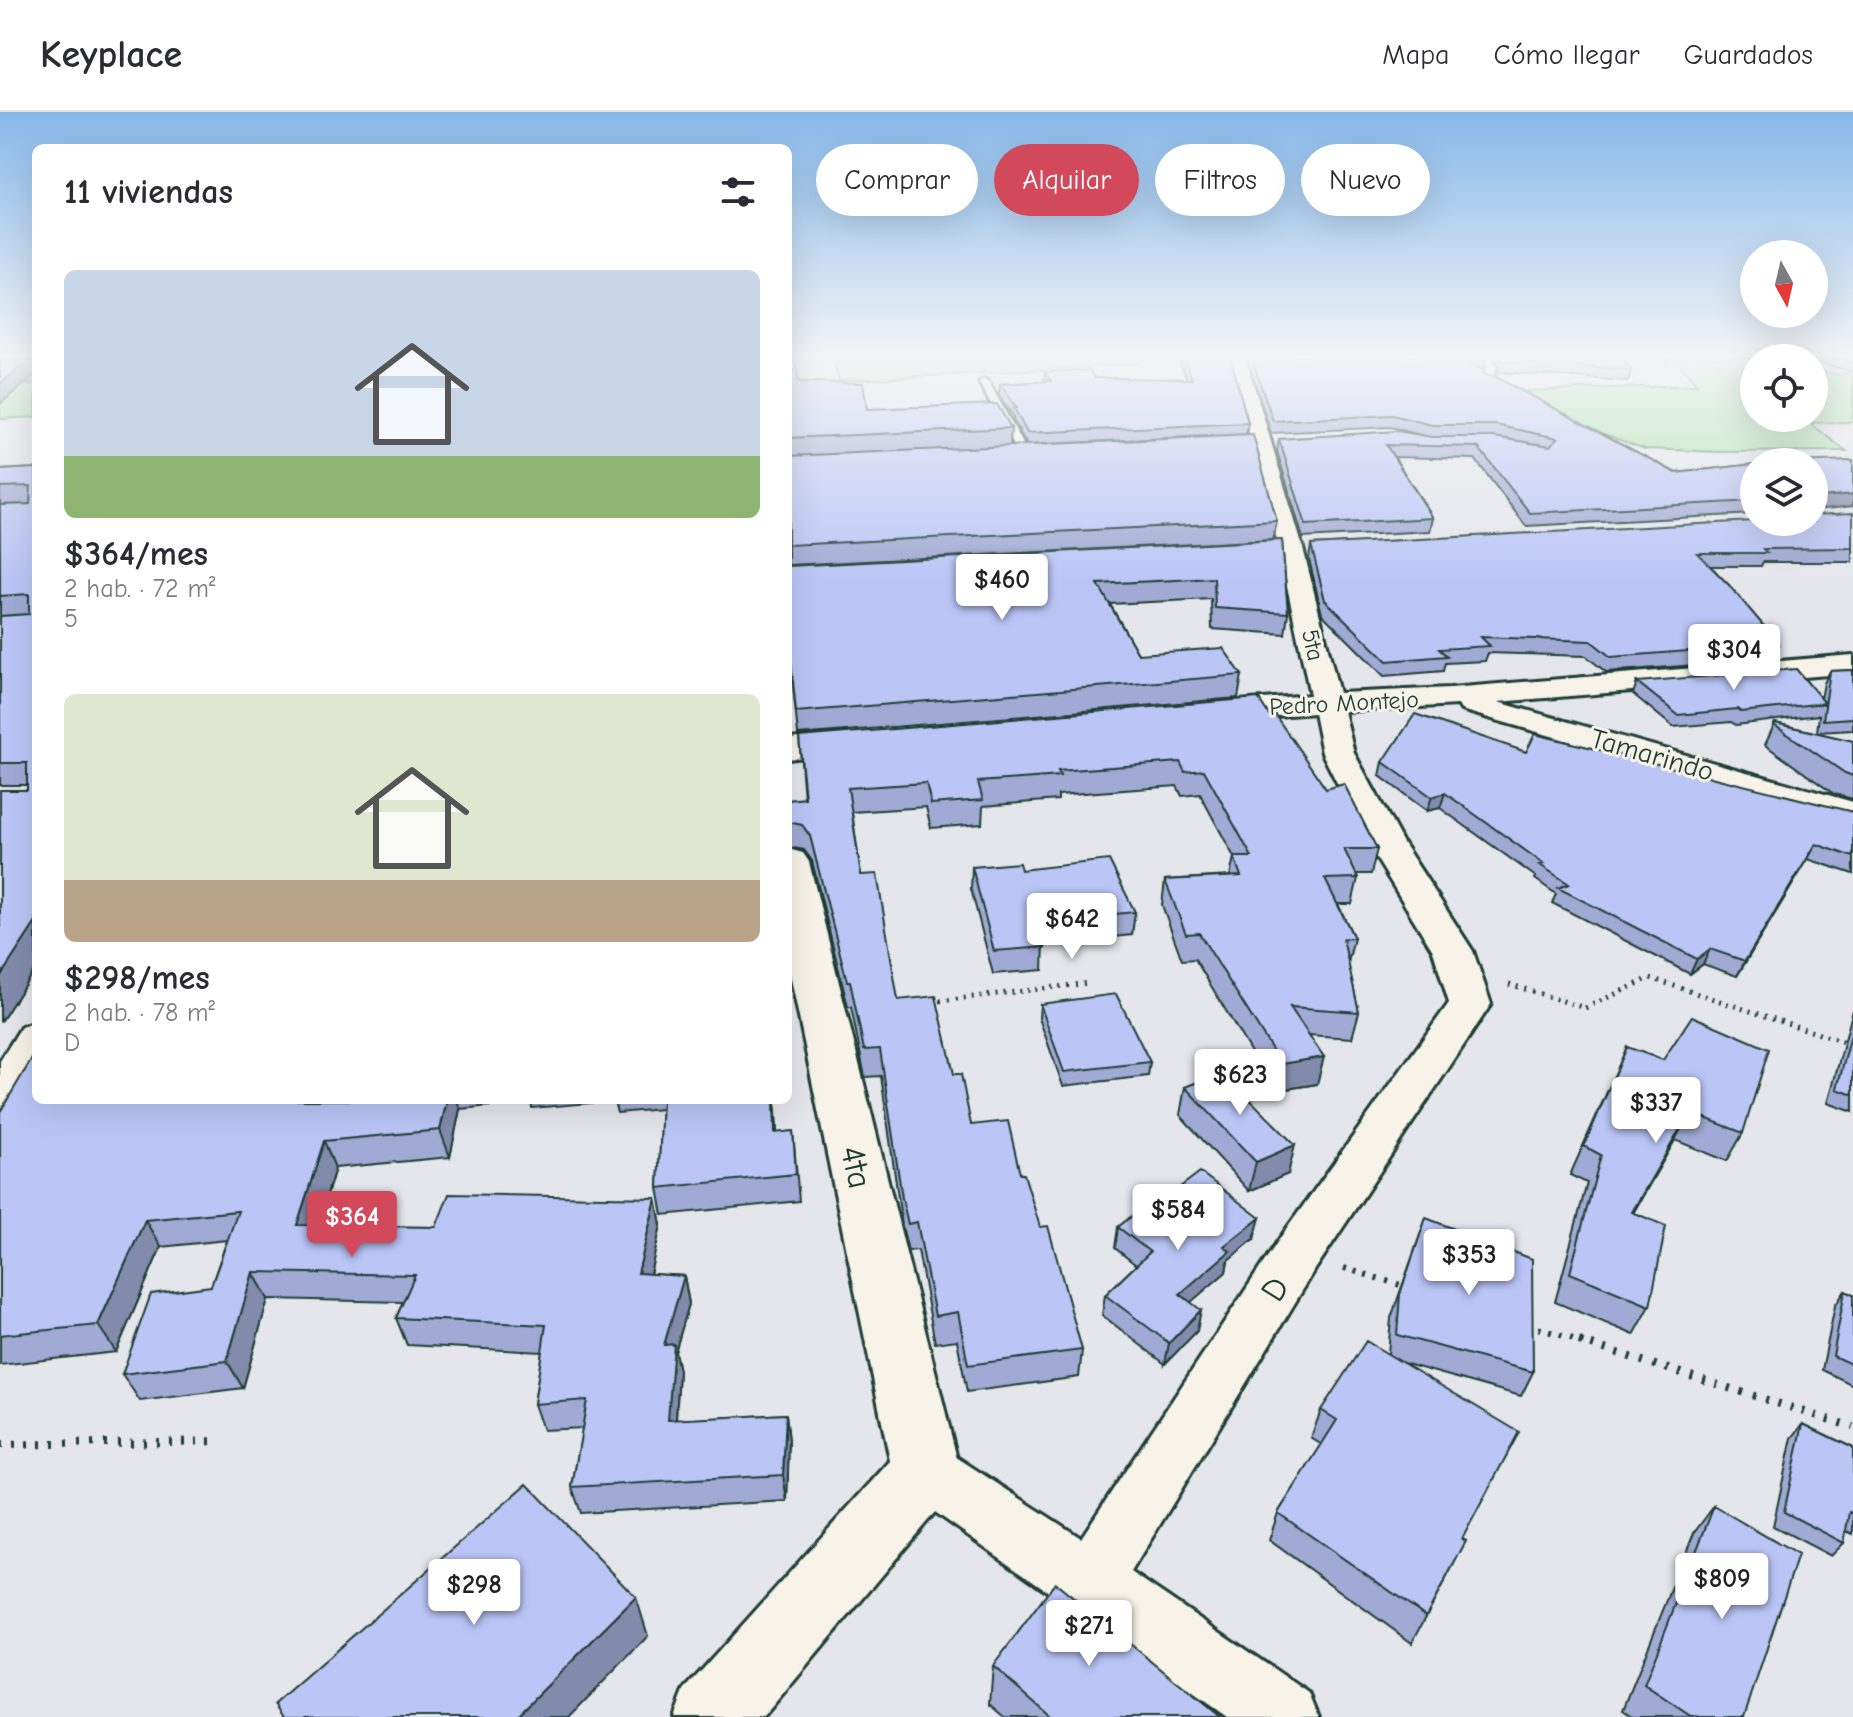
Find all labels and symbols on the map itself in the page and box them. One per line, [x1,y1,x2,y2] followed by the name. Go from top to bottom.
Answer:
[1740,240,1828,328] north arrow
[955,554,1049,622] pin: $460
[1687,624,1781,692] pin: $304
[1296,626,1330,664] street label: 5ta
[1269,685,1419,721] street label: Pedro Montejo
[1587,722,1717,788] street label: Tamarindo
[1025,893,1119,961] pin: $642
[1193,1049,1287,1117] pin: $623
[1609,1077,1703,1145] pin: $337
[832,1142,880,1192] street label: 4ta
[1131,1184,1225,1252] pin: $584
[305,1191,399,1259] pin: $364
[1422,1229,1516,1297] pin: $353
[1252,1269,1298,1309] street label: D
[1675,1553,1769,1621] pin: $809
[427,1559,521,1627] pin: $298
[1042,1600,1136,1668] pin: $271

